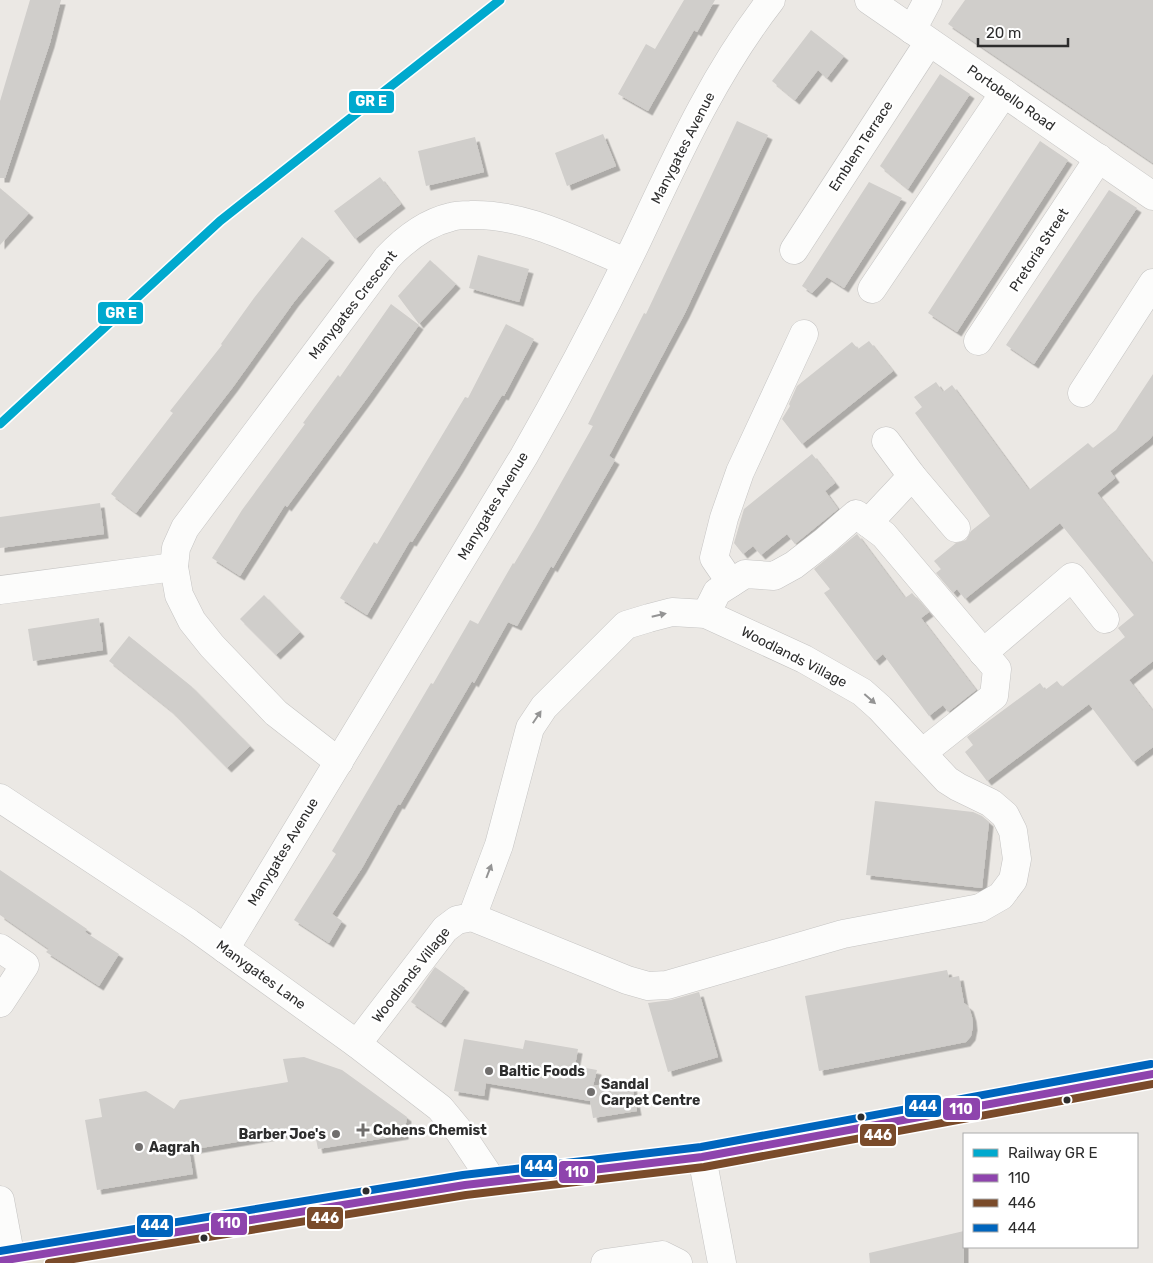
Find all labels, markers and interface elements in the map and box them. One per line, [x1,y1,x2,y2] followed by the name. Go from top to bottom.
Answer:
[978,15,1068,47] scale bar
[986,24,1021,42] text: 20 m
[964,61,1058,135] street label: Portobello Road
[647,89,719,207] street label: Manygates Avenue
[348,90,395,114] line badge: GR E
[355,93,387,110] text: GR E
[825,97,897,194] street label: Emblem Terrace
[1006,205,1073,295] street label: Pretoria Street
[305,247,401,363] street label: Manygates Crescent
[97,301,144,325] line badge: GR E
[105,305,137,322] text: GR E
[454,449,532,563] street label: Manygates Avenue
[651,611,666,619] one-way arrow
[738,623,850,691] street label: Woodlands Village
[863,693,875,705] one-way arrow
[532,710,542,724] one-way arrow
[244,795,322,909] street label: Manygates Avenue
[485,863,493,878] one-way arrow
[368,924,454,1026] street label: Woodlands Village
[213,937,309,1013] street label: Manygates Lane
[499,1063,585,1080] place label: Baltic Foods
[483,1065,495,1077] marker: Baltic Foods
[601,1076,700,1109] place label: Sandal Carpet Centre
[585,1086,597,1098] marker: Sandal Carpet Centre
[904,1094,942,1118] line badge: 444
[1062,1095,1072,1105] unlabelled marker
[942,1097,981,1121] line badge: 110
[909,1098,938,1115] text: 444
[949,1101,973,1118] text: 110
[856,1112,866,1122] unlabelled marker
[373,1122,487,1139] place label: Cohens Chemist
[859,1123,897,1147] line badge: 446
[357,1124,369,1136] marker: Cohens Chemist
[239,1126,326,1143] place label: Barber Joe's
[864,1127,892,1144] text: 446
[330,1128,342,1140] marker: Barber Joe's
[963,1133,1138,1248] legend
[149,1139,200,1156] place label: Aagrah
[133,1141,145,1153] marker: Aagrah
[1008,1144,1098,1162] text: Railway GR E
[520,1154,558,1178] line badge: 444
[525,1158,554,1175] text: 444
[558,1160,596,1184] line badge: 110
[565,1164,589,1181] text: 110
[1008,1169,1030,1187] text: 110
[361,1186,371,1196] unlabelled marker
[1008,1194,1036,1212] text: 446
[306,1206,344,1230] line badge: 446
[311,1210,339,1227] text: 446
[210,1212,248,1236] line badge: 110
[136,1214,174,1238] line badge: 444
[217,1215,241,1232] text: 110
[141,1217,170,1234] text: 444
[1008,1219,1036,1237] text: 444
[199,1233,209,1243] unlabelled marker

